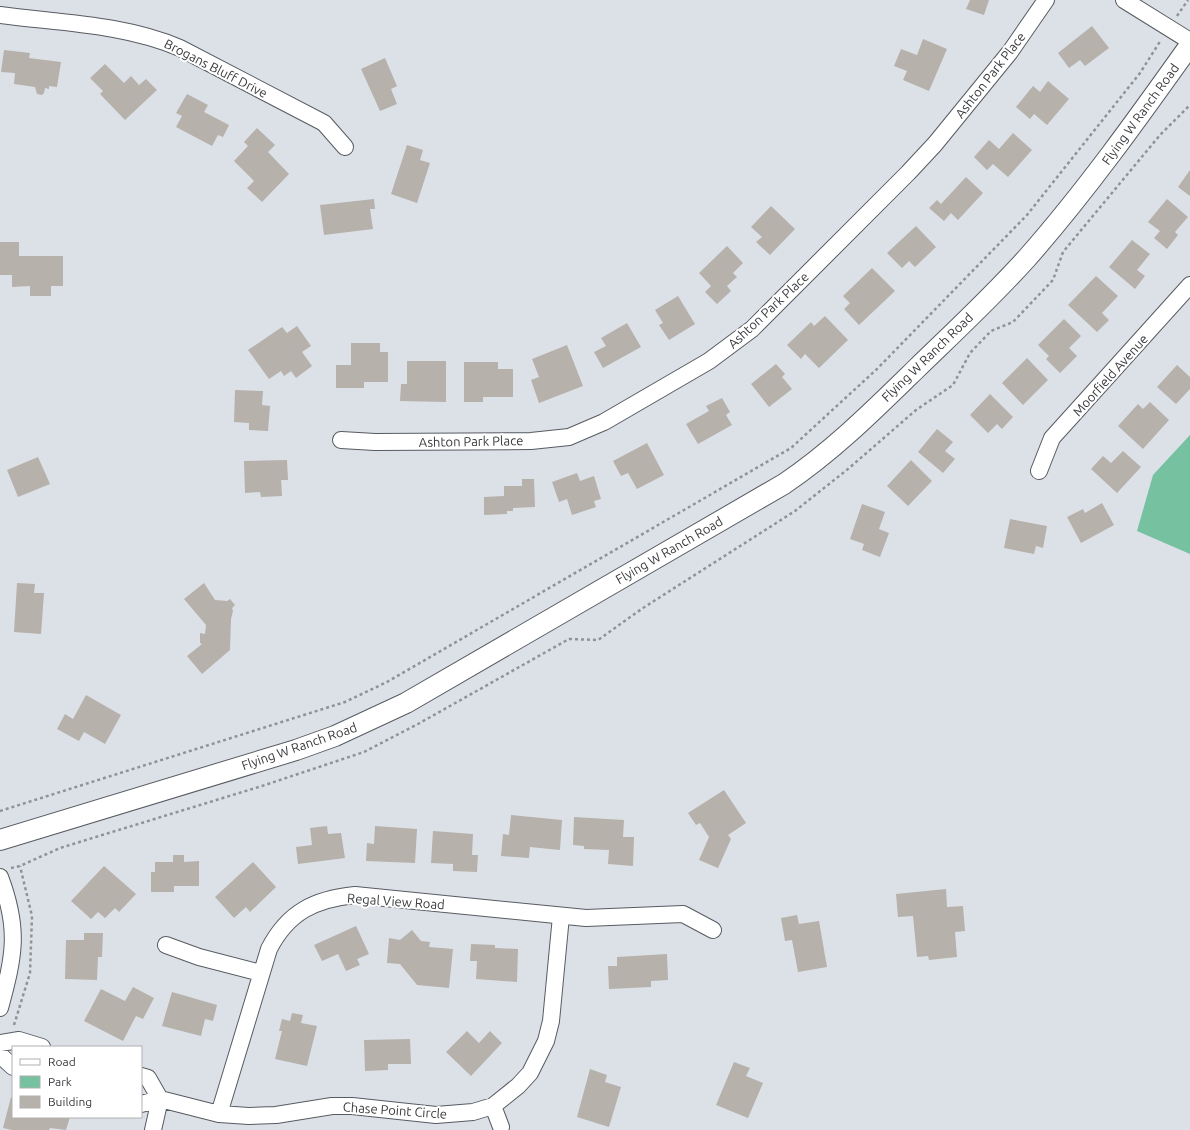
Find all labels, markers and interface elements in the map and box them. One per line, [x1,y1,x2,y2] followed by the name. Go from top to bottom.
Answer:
[952,29,1028,121] street label: Ashton Park Place
[162,36,270,100] street label: Brogans Bluff Drive
[1099,61,1181,167] street label: Flying W Ranch Road
[725,269,811,351] street label: Ashton Park Place
[879,310,975,404] street label: Flying W Ranch Road
[1070,331,1150,419] street label: Moorfield Avenue
[419,433,523,449] street label: Ashton Park Place
[613,514,725,586] street label: Flying W Ranch Road
[239,720,359,772] street label: Flying W Ranch Road
[347,891,445,911] street label: Regal View Road
[12,1046,142,1118] legend
[48,1055,76,1068] text: Road
[48,1075,72,1088] text: Park
[48,1095,92,1108] text: Building
[342,1099,448,1121] street label: Chase Point Circle

